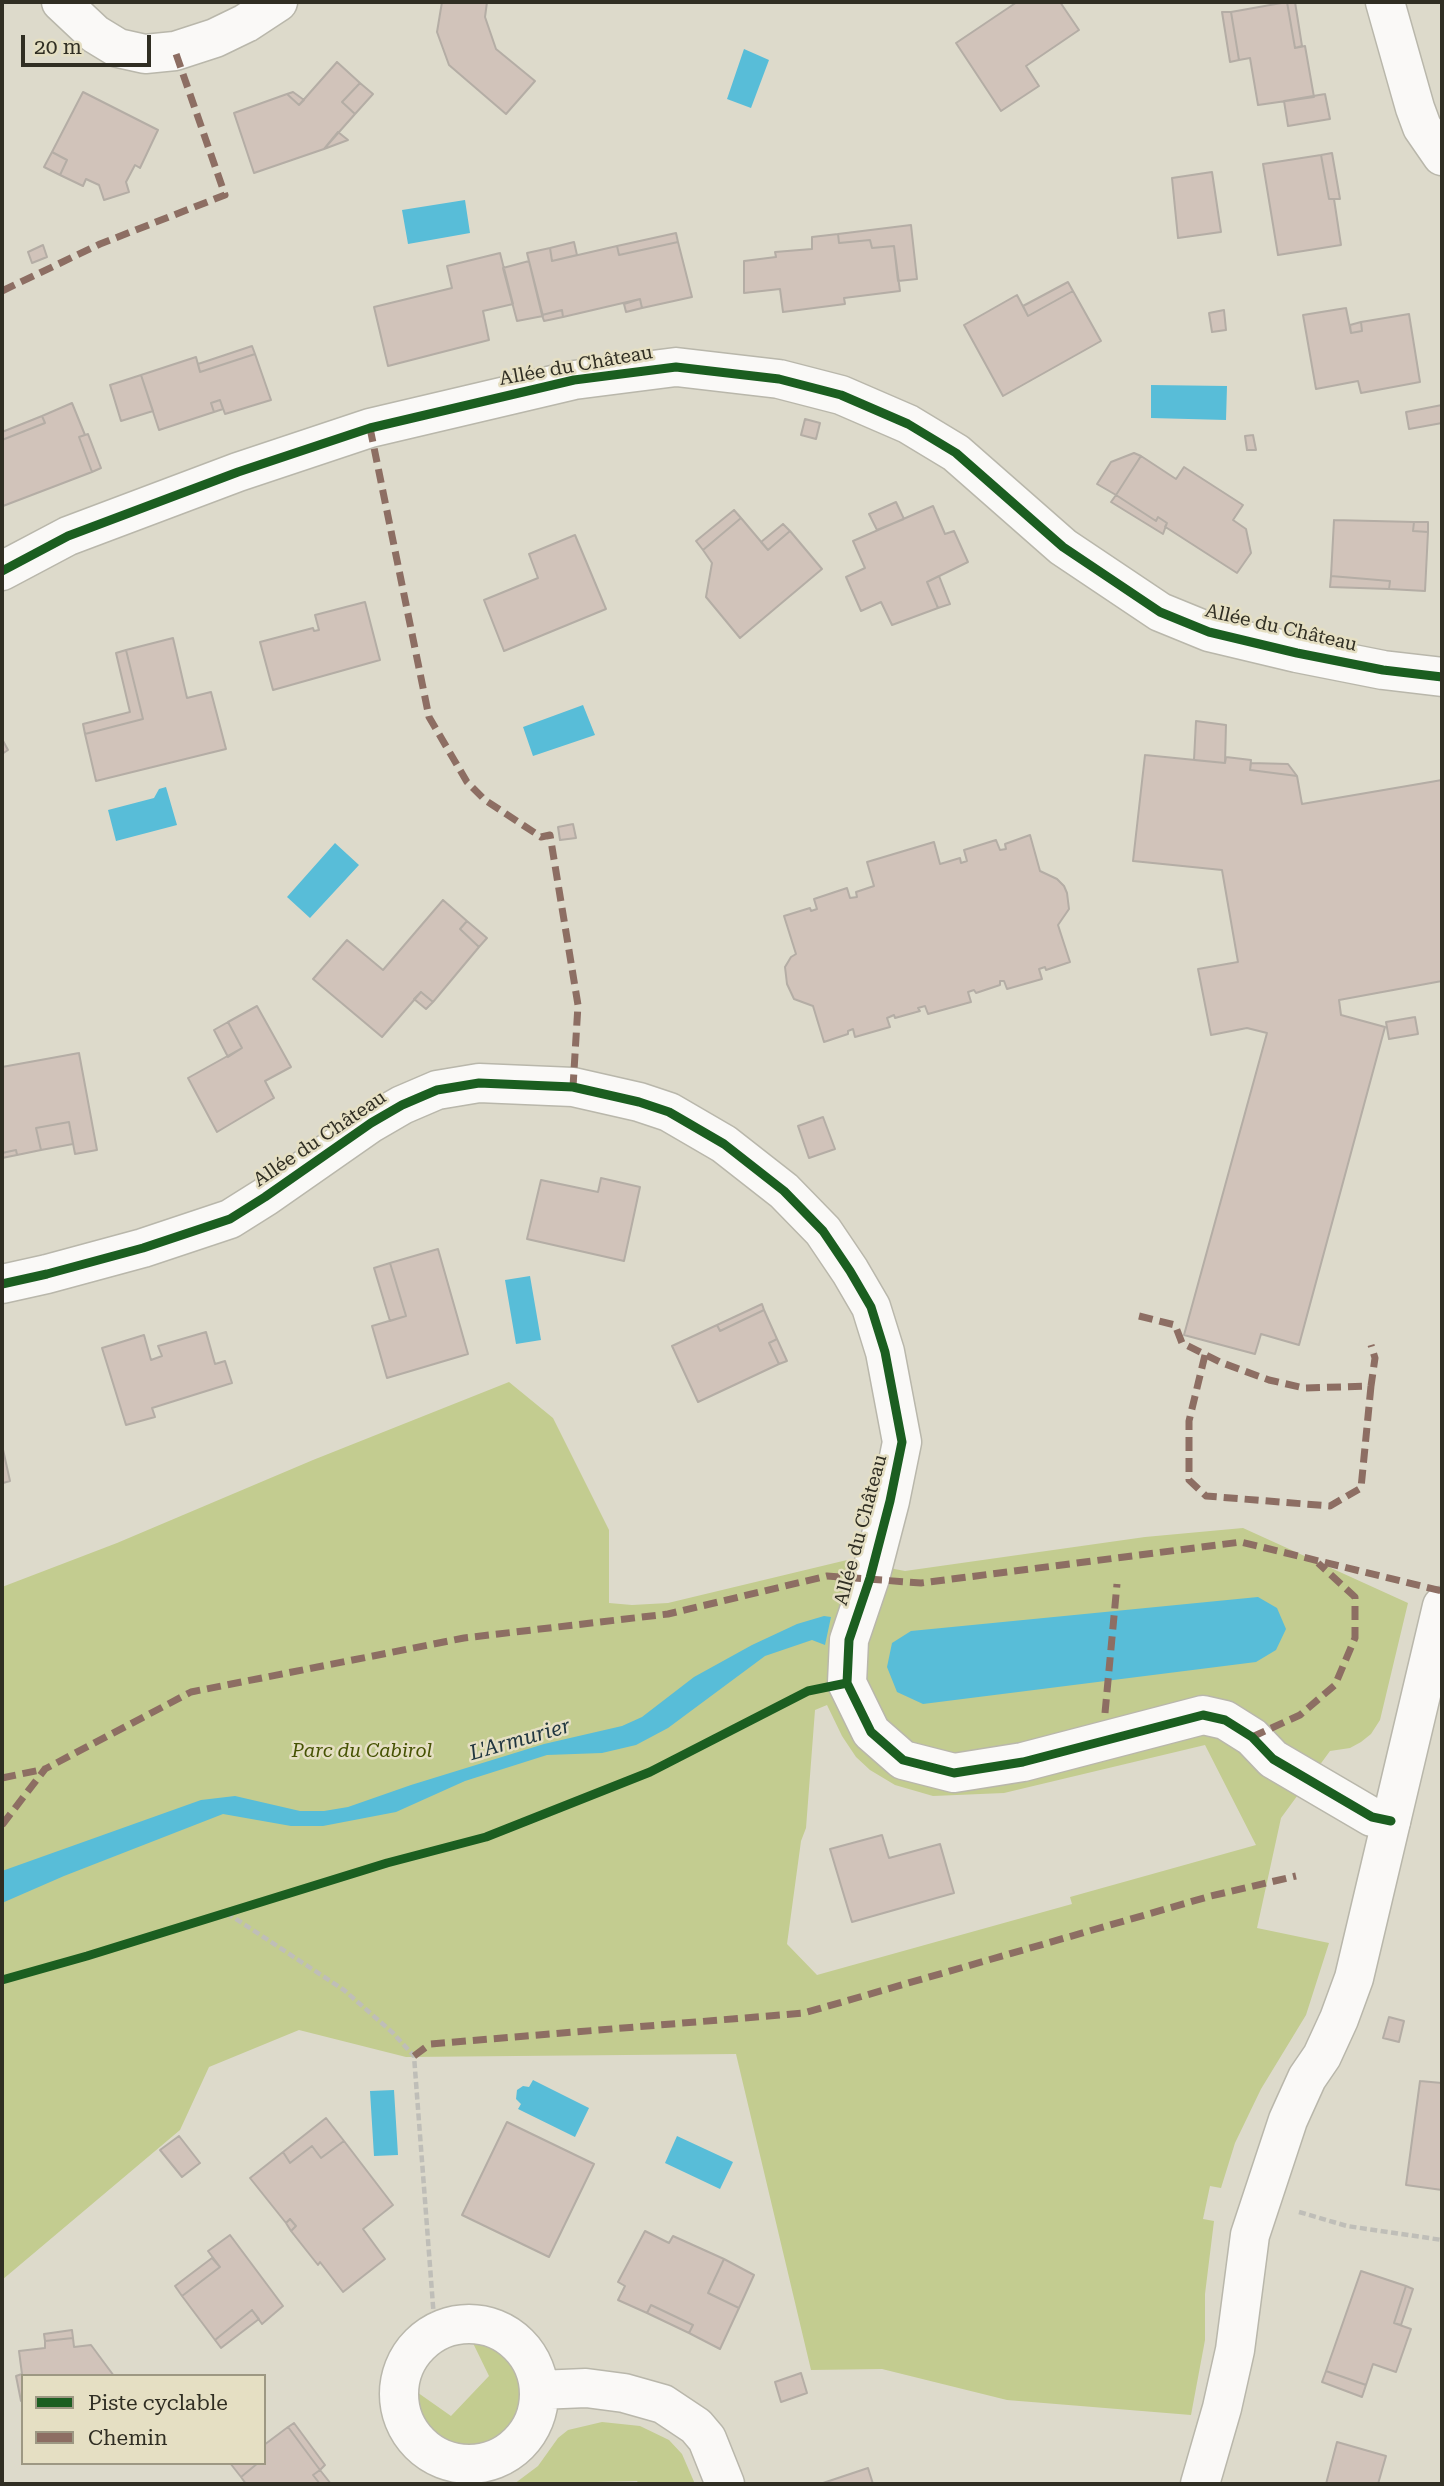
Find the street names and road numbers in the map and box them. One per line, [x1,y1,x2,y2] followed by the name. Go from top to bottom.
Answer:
[498,341,654,391] street label: Allée du Château
[1203,599,1359,657] street label: Allée du Château
[249,1086,391,1192] street label: Allée du Château
[830,1452,892,1608] street label: Allée du Château

